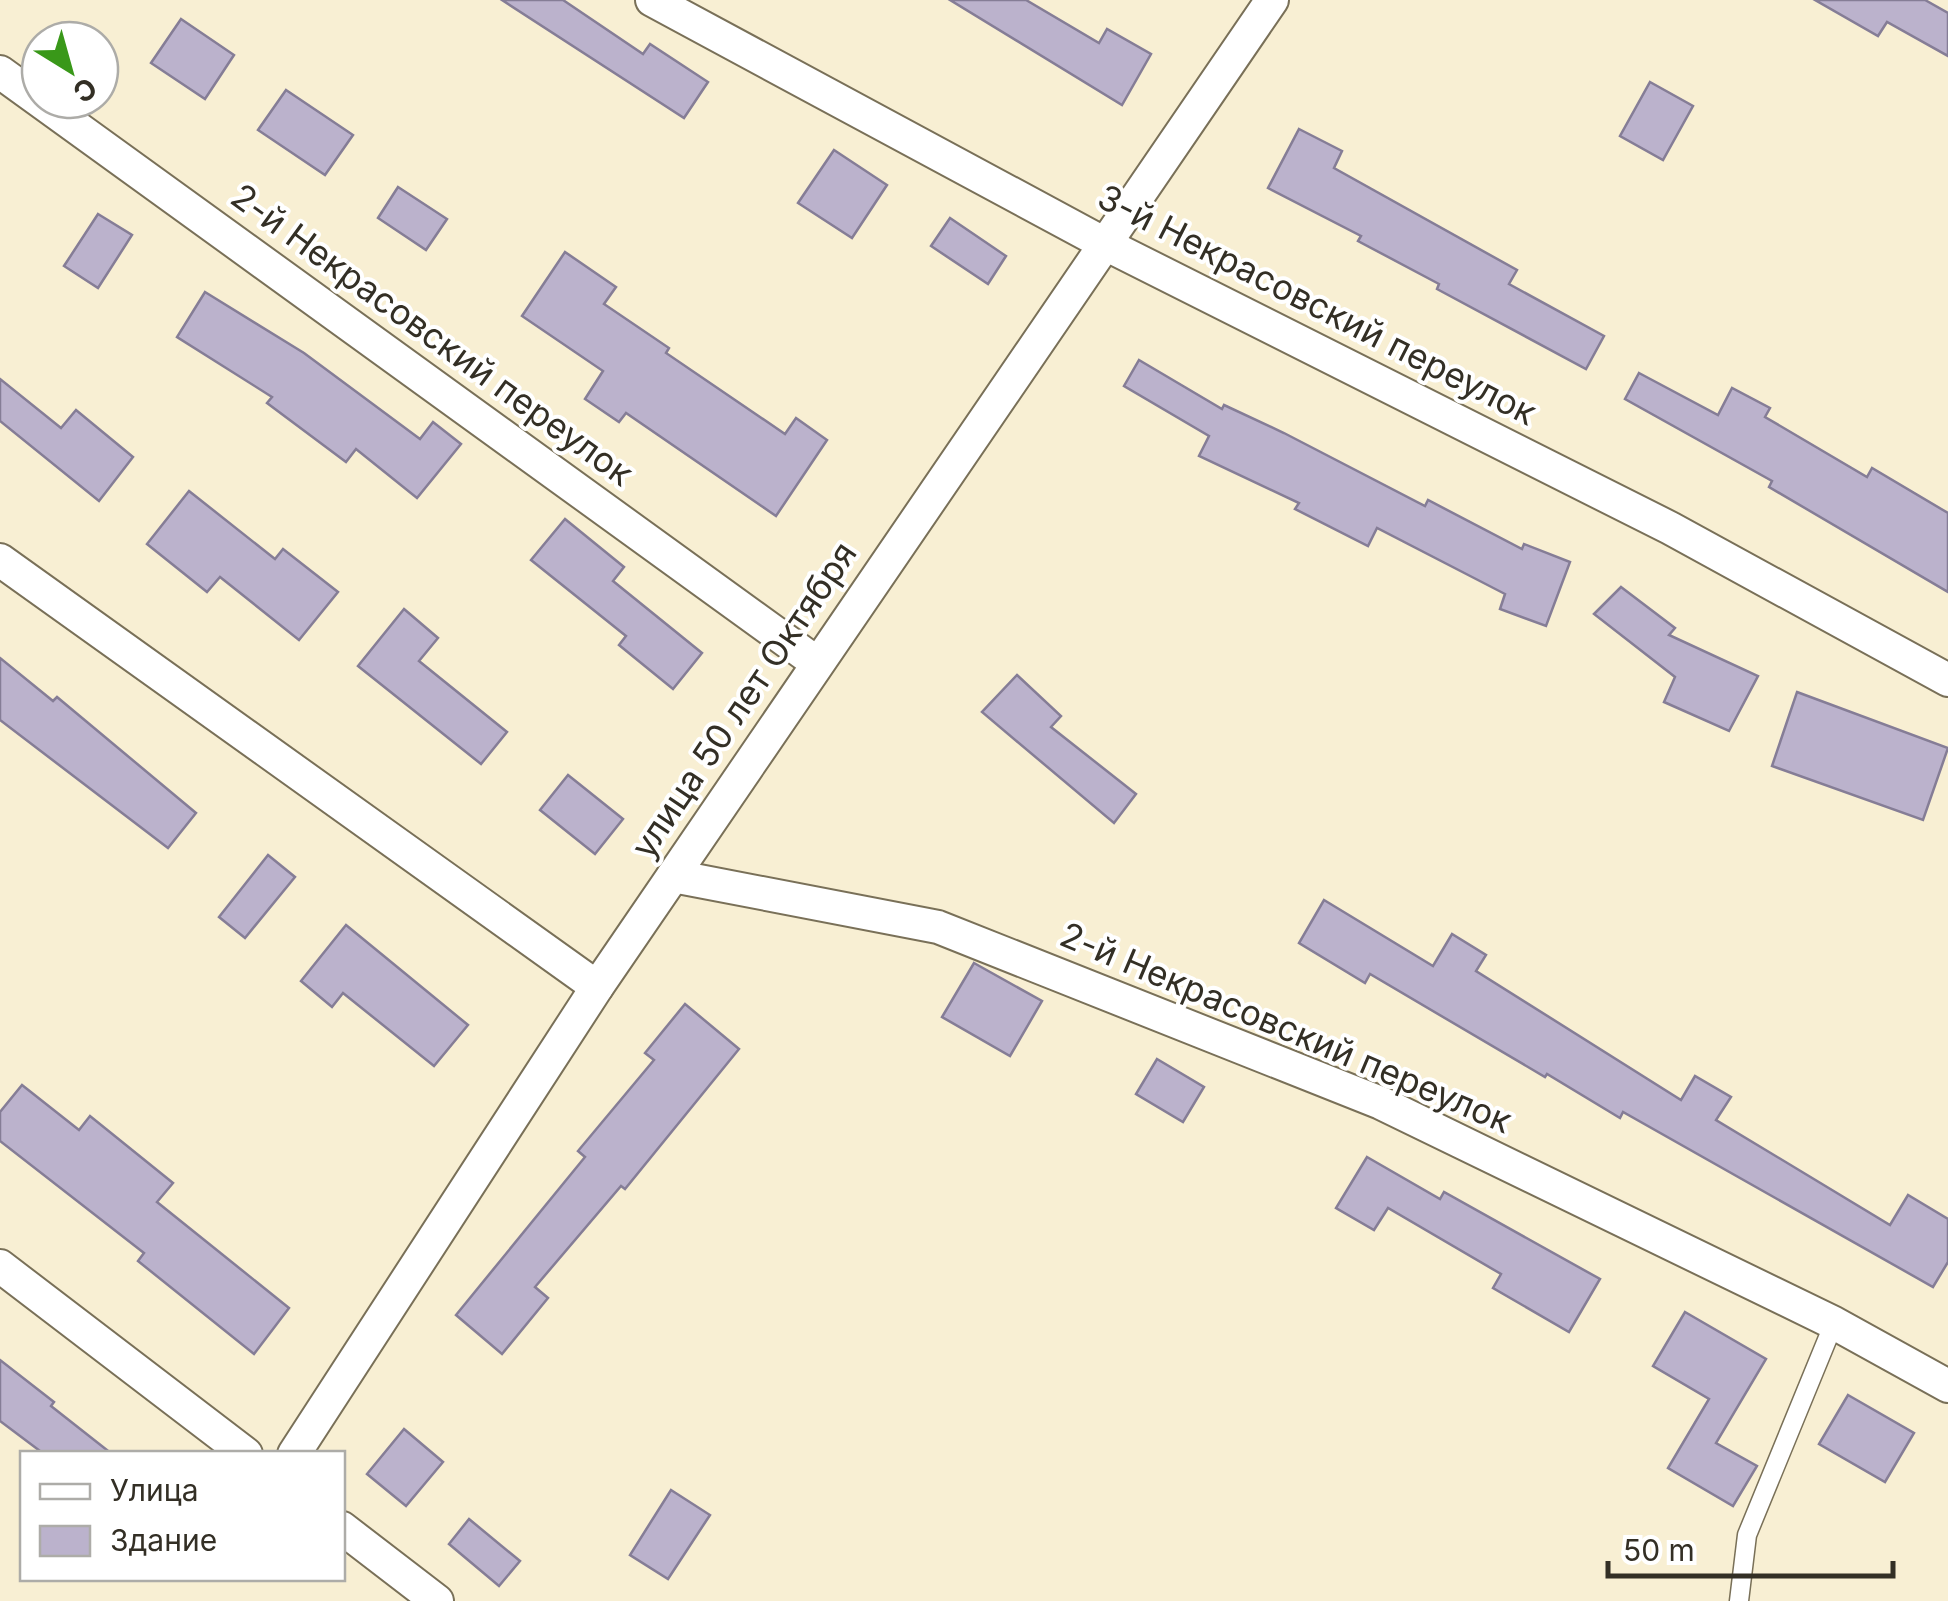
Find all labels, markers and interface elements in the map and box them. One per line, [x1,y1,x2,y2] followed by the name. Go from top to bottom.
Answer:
[20,20,120,120] north arrow
[67,70,104,110] text: С
[224,174,642,494] street label: 2-й Некрасовский переулок
[1091,175,1544,433] street label: 3-й Некрасовский переулок
[622,533,865,865] street label: улица 50 лет Октября
[1054,913,1518,1141] street label: 2-й Некрасовский переулок
[20,1451,345,1581] legend
[110,1472,199,1508] text: Улица
[1608,1516,1893,1578] scale bar
[110,1522,217,1558] text: Здание
[1623,1532,1695,1568] text: 50 m

